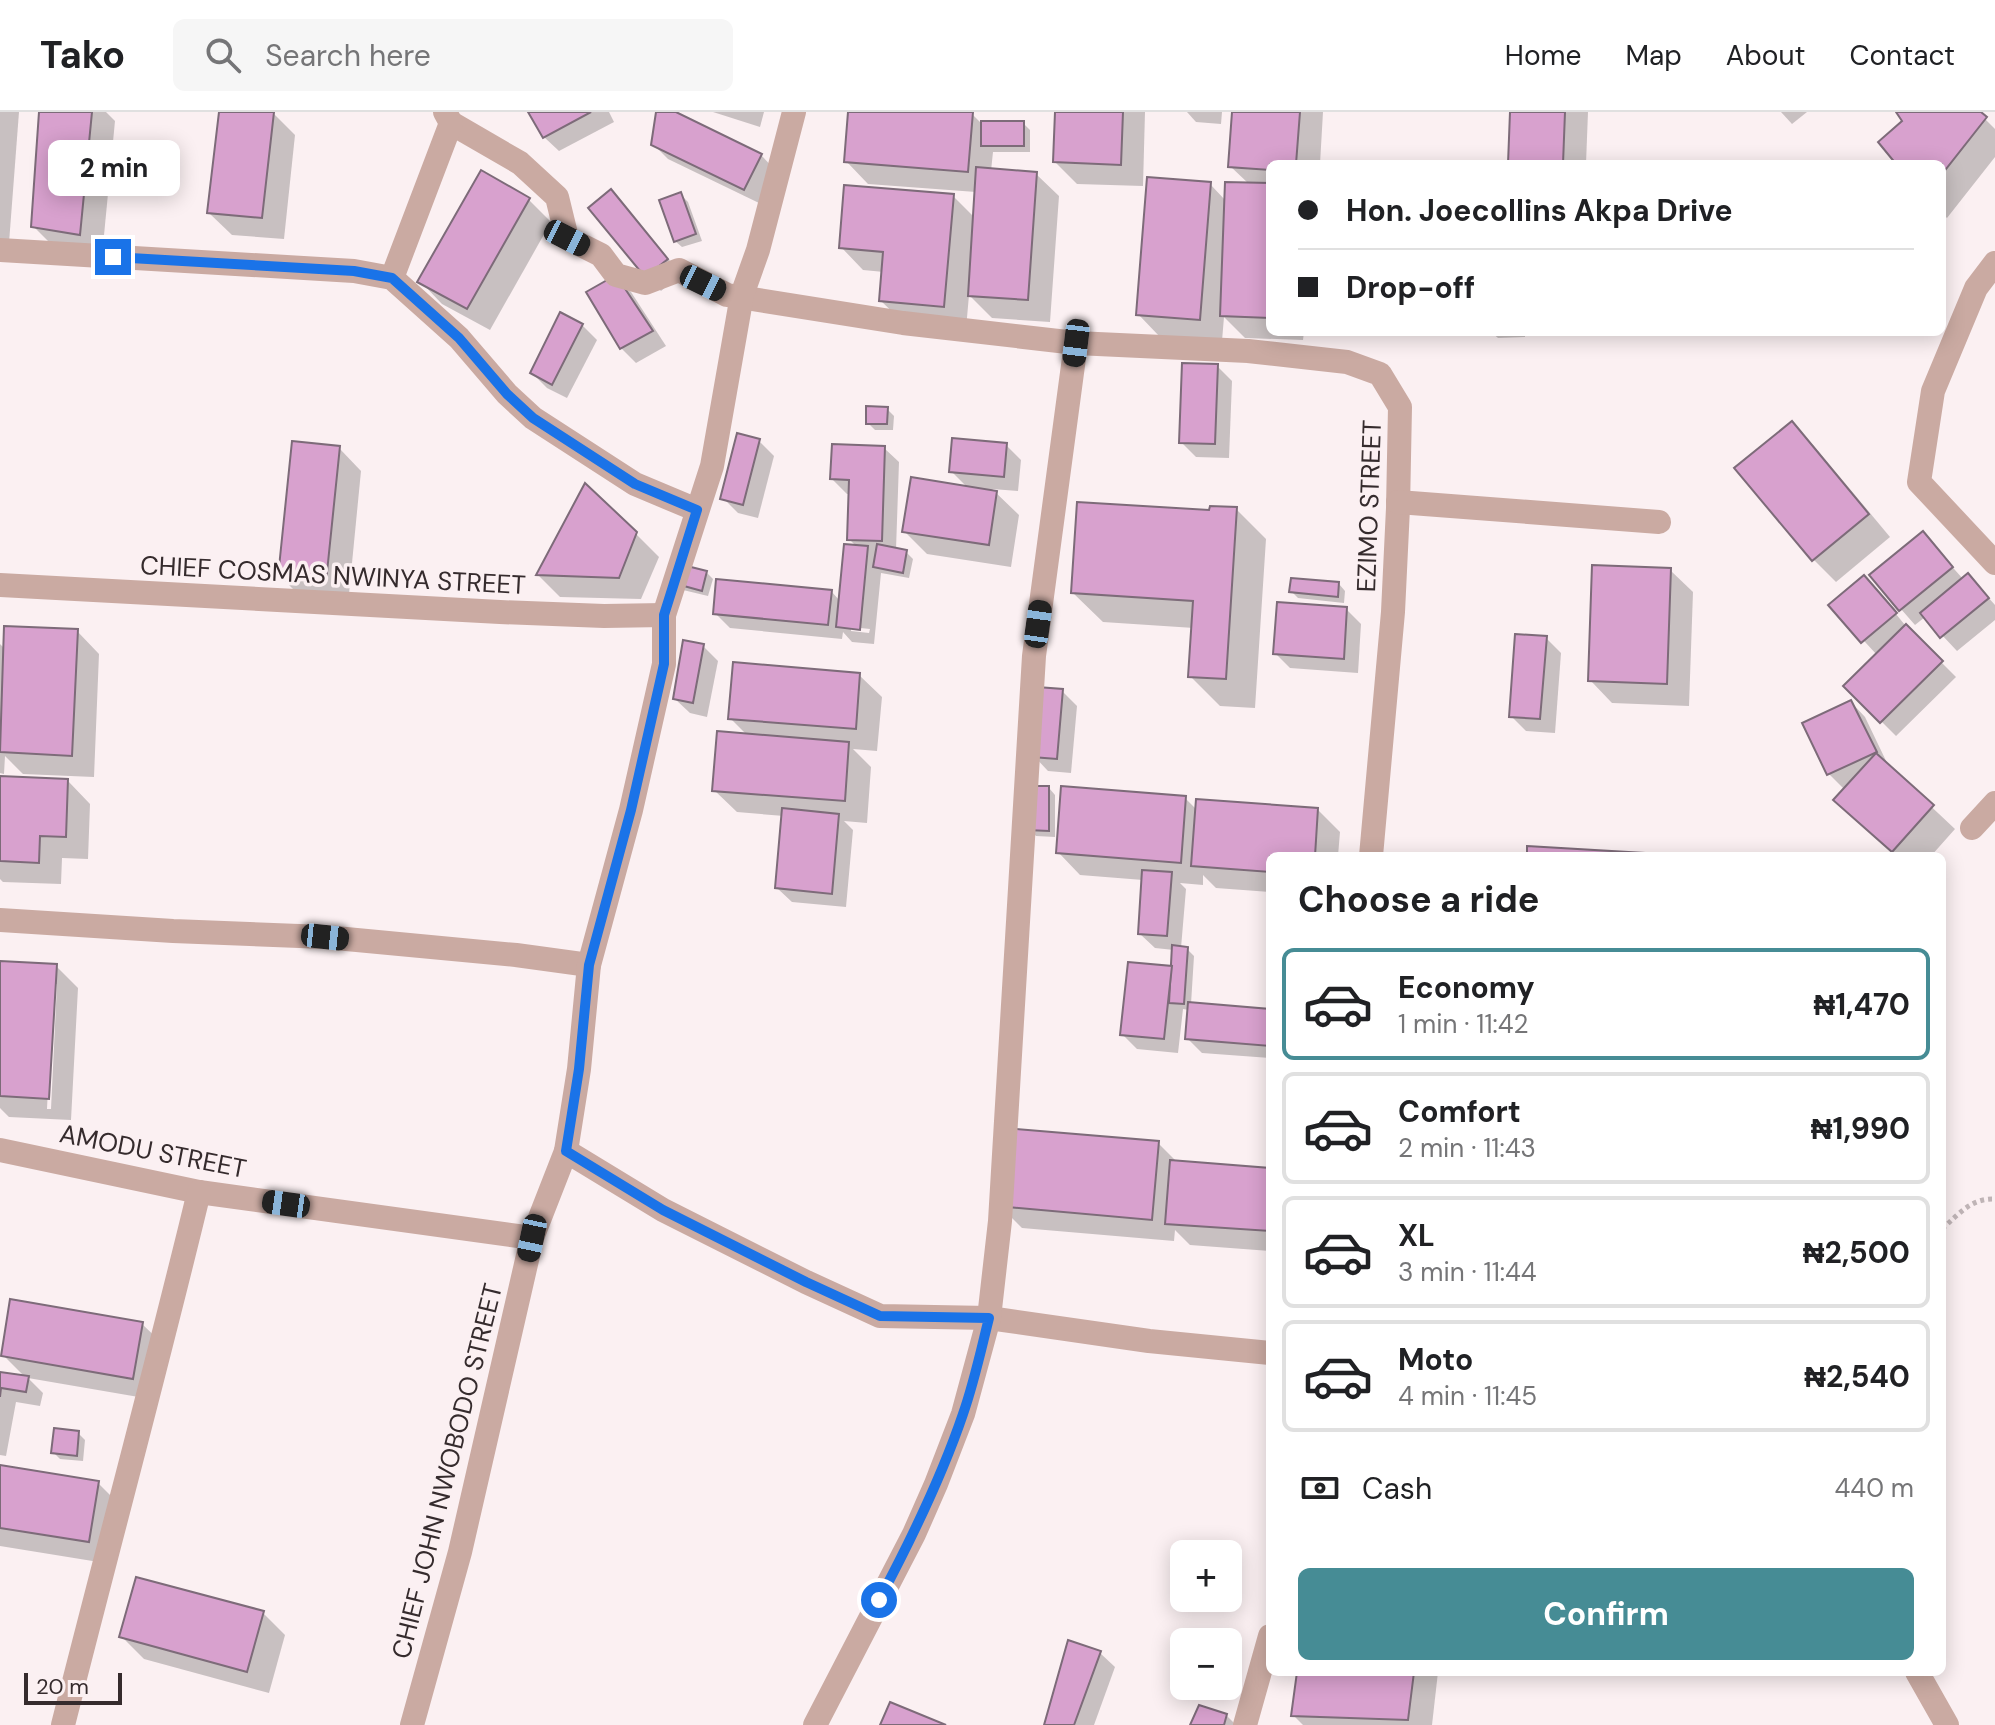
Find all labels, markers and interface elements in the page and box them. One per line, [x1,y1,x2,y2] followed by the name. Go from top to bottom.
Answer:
[173,19,733,91] search box
[40,30,125,80] text: Tako
[201,33,245,77] icon: search
[265,36,431,75] text: Search here
[1505,37,1581,74] text: Home
[1625,37,1682,74] text: Map
[1726,37,1805,74] text: About
[1849,37,1955,74] text: Contact
[47,141,179,197] callout: 2 min
[80,151,148,185] text: 2 min
[1346,191,1733,230] text: Hon. Joecollins Akpa Drive
[540,216,594,260] car
[95,239,131,275] route end
[676,262,730,304] car
[1346,268,1475,307] text: Drop-off
[1061,318,1091,368] car
[1349,419,1389,593] street label: EZIMO STREET
[139,548,527,602] street label: CHIEF COSMAS NWINYA STREET
[1023,599,1053,649] car
[1298,876,1539,923] text: Choose a ride
[300,923,350,951] car
[1302,968,1374,1040] icon: car
[1398,968,1535,1007] text: Economy
[1813,985,1910,1024] text: ₦1,470
[1398,1007,1529,1041] text: 1 min · 11:42
[1302,1092,1374,1164] icon: car
[1398,1092,1521,1131] text: Comfort
[1811,1109,1910,1148] text: ₦1,990
[57,1116,249,1186] street label: AMODU STREET
[1398,1131,1536,1165] text: 2 min · 11:43
[261,1189,311,1219] car
[515,1212,549,1264] car
[1302,1216,1374,1288] icon: car
[1398,1216,1435,1255] text: XL
[1803,1233,1910,1272] text: ₦2,500
[1398,1255,1537,1289] text: 3 min · 11:44
[384,1280,510,1662] street label: CHIEF JOHN NWOBODO STREET
[1302,1340,1374,1412] icon: car
[1398,1340,1473,1379] text: Moto
[1804,1357,1910,1396] text: ₦2,540
[1398,1379,1537,1413] text: 4 min · 11:45
[1298,1466,1342,1510] icon: cash
[1362,1469,1432,1508] text: Cash
[1835,1471,1914,1505] text: 440 m
[1170,1540,1242,1700] map controls
[1170,1540,1242,1612] button: +
[1298,1568,1914,1660] button: Confirm
[861,1582,897,1618] route start
[1170,1628,1242,1700] button: −
[24,1669,122,1705] scale bar
[36,1672,89,1701] text: 20 m

